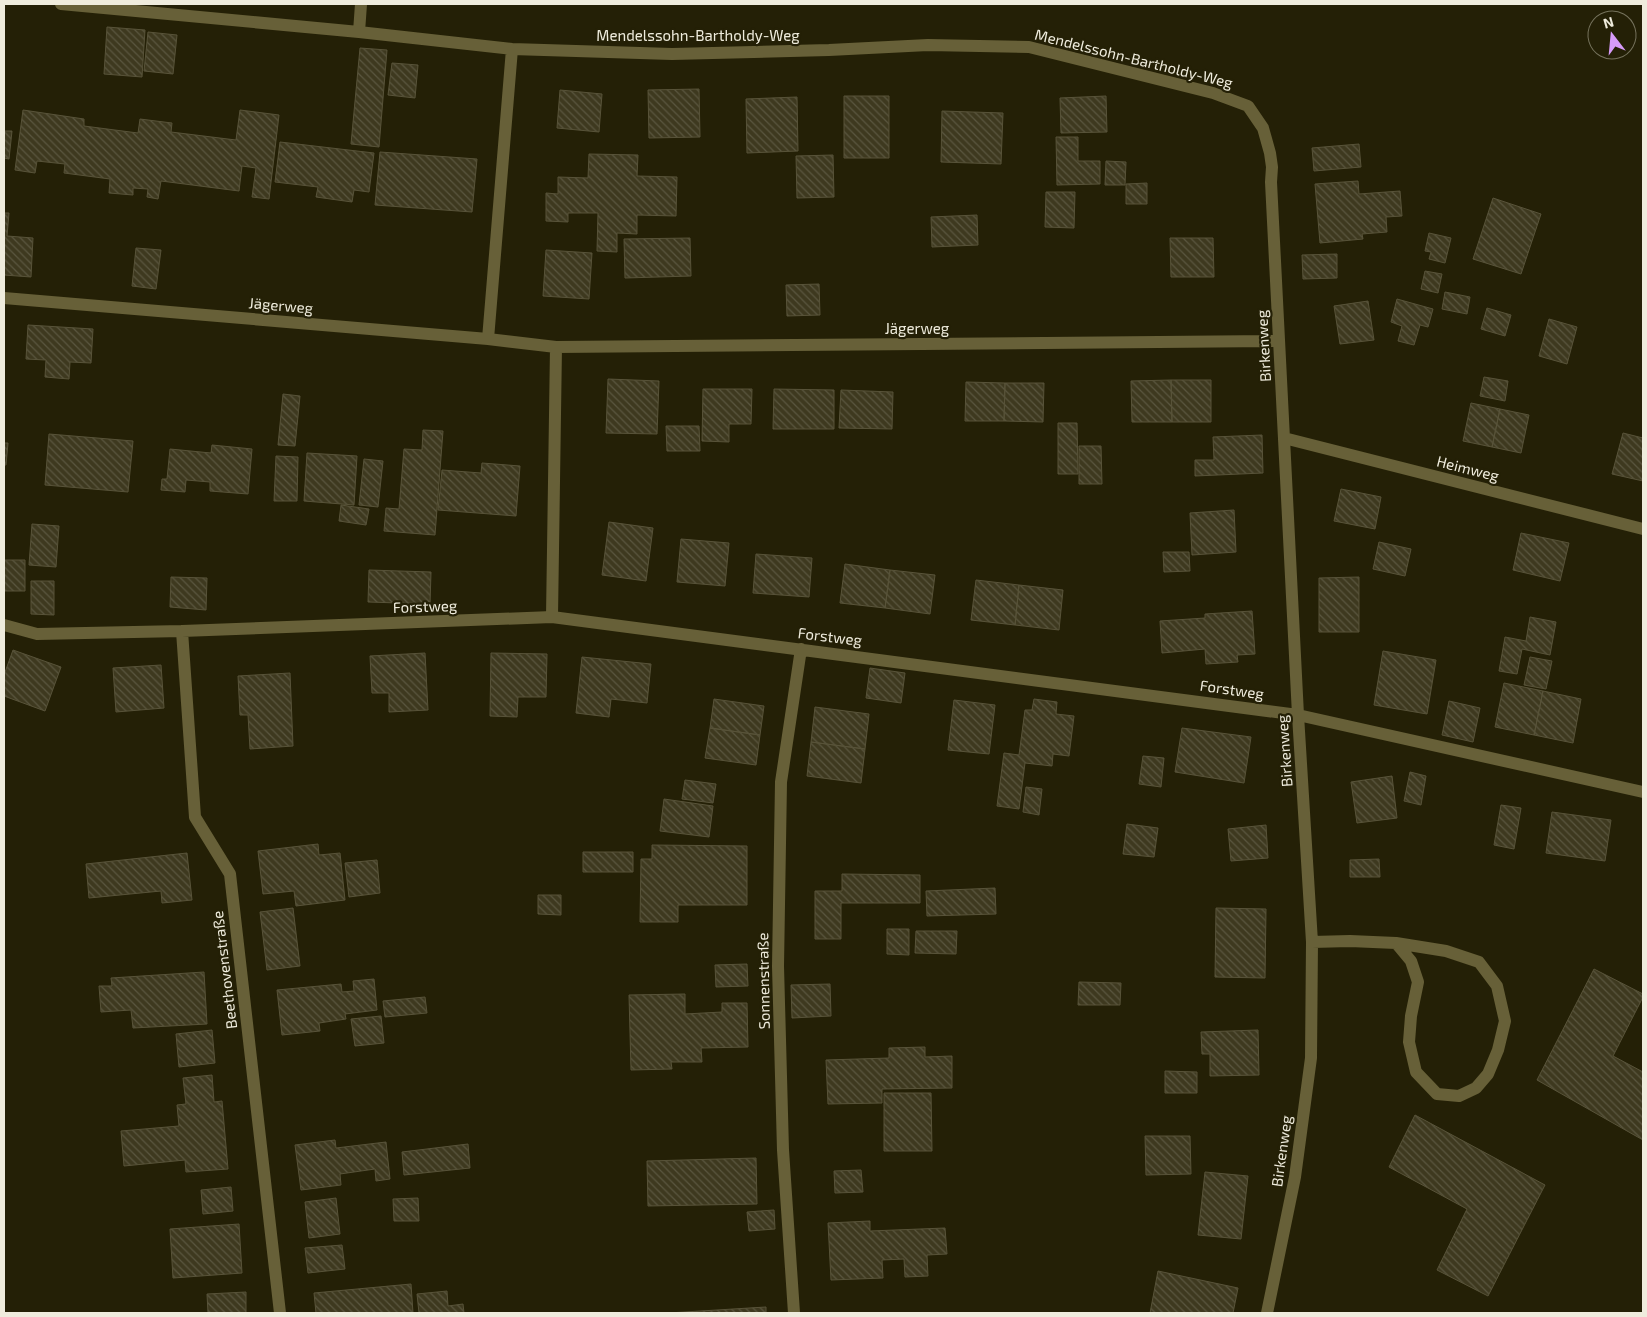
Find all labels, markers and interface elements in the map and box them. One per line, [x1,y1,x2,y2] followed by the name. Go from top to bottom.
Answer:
[1587,10,1637,60] north arrow
[1601,12,1615,32] text: N
[1033,25,1235,91] street label: Mendelssohn-Bartholdy-Weg
[596,26,800,44] street label: Mendelssohn-Bartholdy-Weg
[248,293,315,317] street label: Jägerweg
[1252,309,1274,382] street label: Birkenweg
[885,319,950,337] street label: Jägerweg
[1435,452,1502,485] street label: Heimweg
[392,596,458,616] street label: Forstweg
[797,623,864,649] street label: Forstweg
[1199,676,1266,702] street label: Forstweg
[1272,714,1295,788] street label: Birkenweg
[208,910,240,1030] street label: Beethovenstraße
[753,932,773,1030] street label: Sonnenstraße
[1267,1114,1295,1188] street label: Birkenweg

